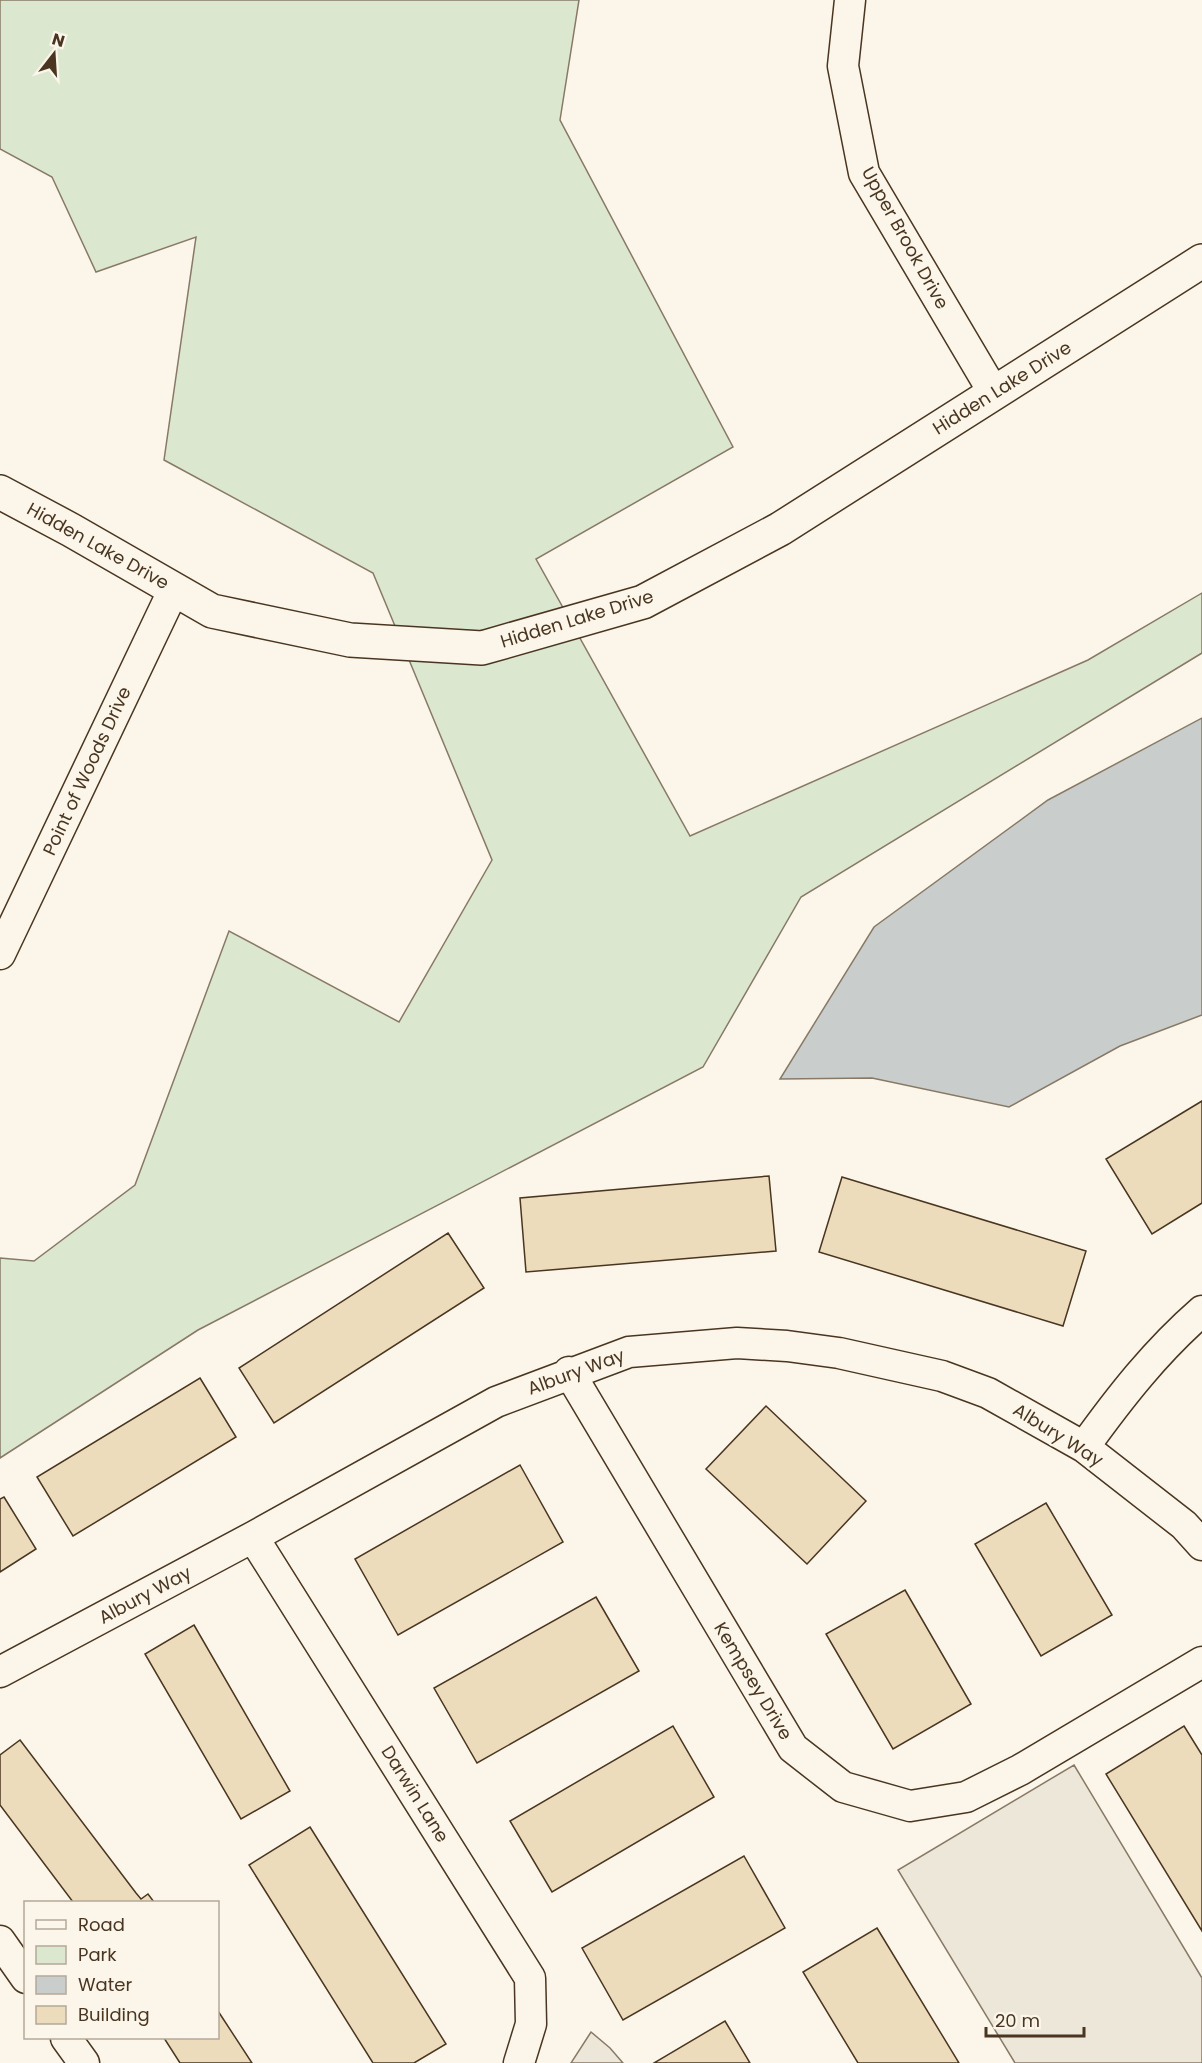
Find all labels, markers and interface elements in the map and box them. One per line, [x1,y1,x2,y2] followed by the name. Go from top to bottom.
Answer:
[24,24,84,84] north arrow
[49,27,67,53] text: N
[856,162,955,313] street label: Upper Brook Drive
[928,335,1076,440] street label: Hidden Lake Drive
[23,496,174,595] street label: Hidden Lake Drive
[497,583,657,654] street label: Hidden Lake Drive
[36,682,137,859] street label: Point of Woods Drive
[524,1342,628,1401] street label: Albury Way
[1008,1397,1108,1472] street label: Albury Way
[94,1560,196,1629] street label: Albury Way
[708,1617,798,1744] street label: Kempsey Drive
[376,1741,455,1847] street label: Darwin Lane
[24,1901,219,2039] legend
[78,1912,125,1937] text: Road
[78,1942,117,1967] text: Park
[78,1972,132,1997] text: Water
[986,2000,1084,2038] scale bar
[78,2002,150,2027] text: Building
[995,2008,1040,2033] text: 20 m

